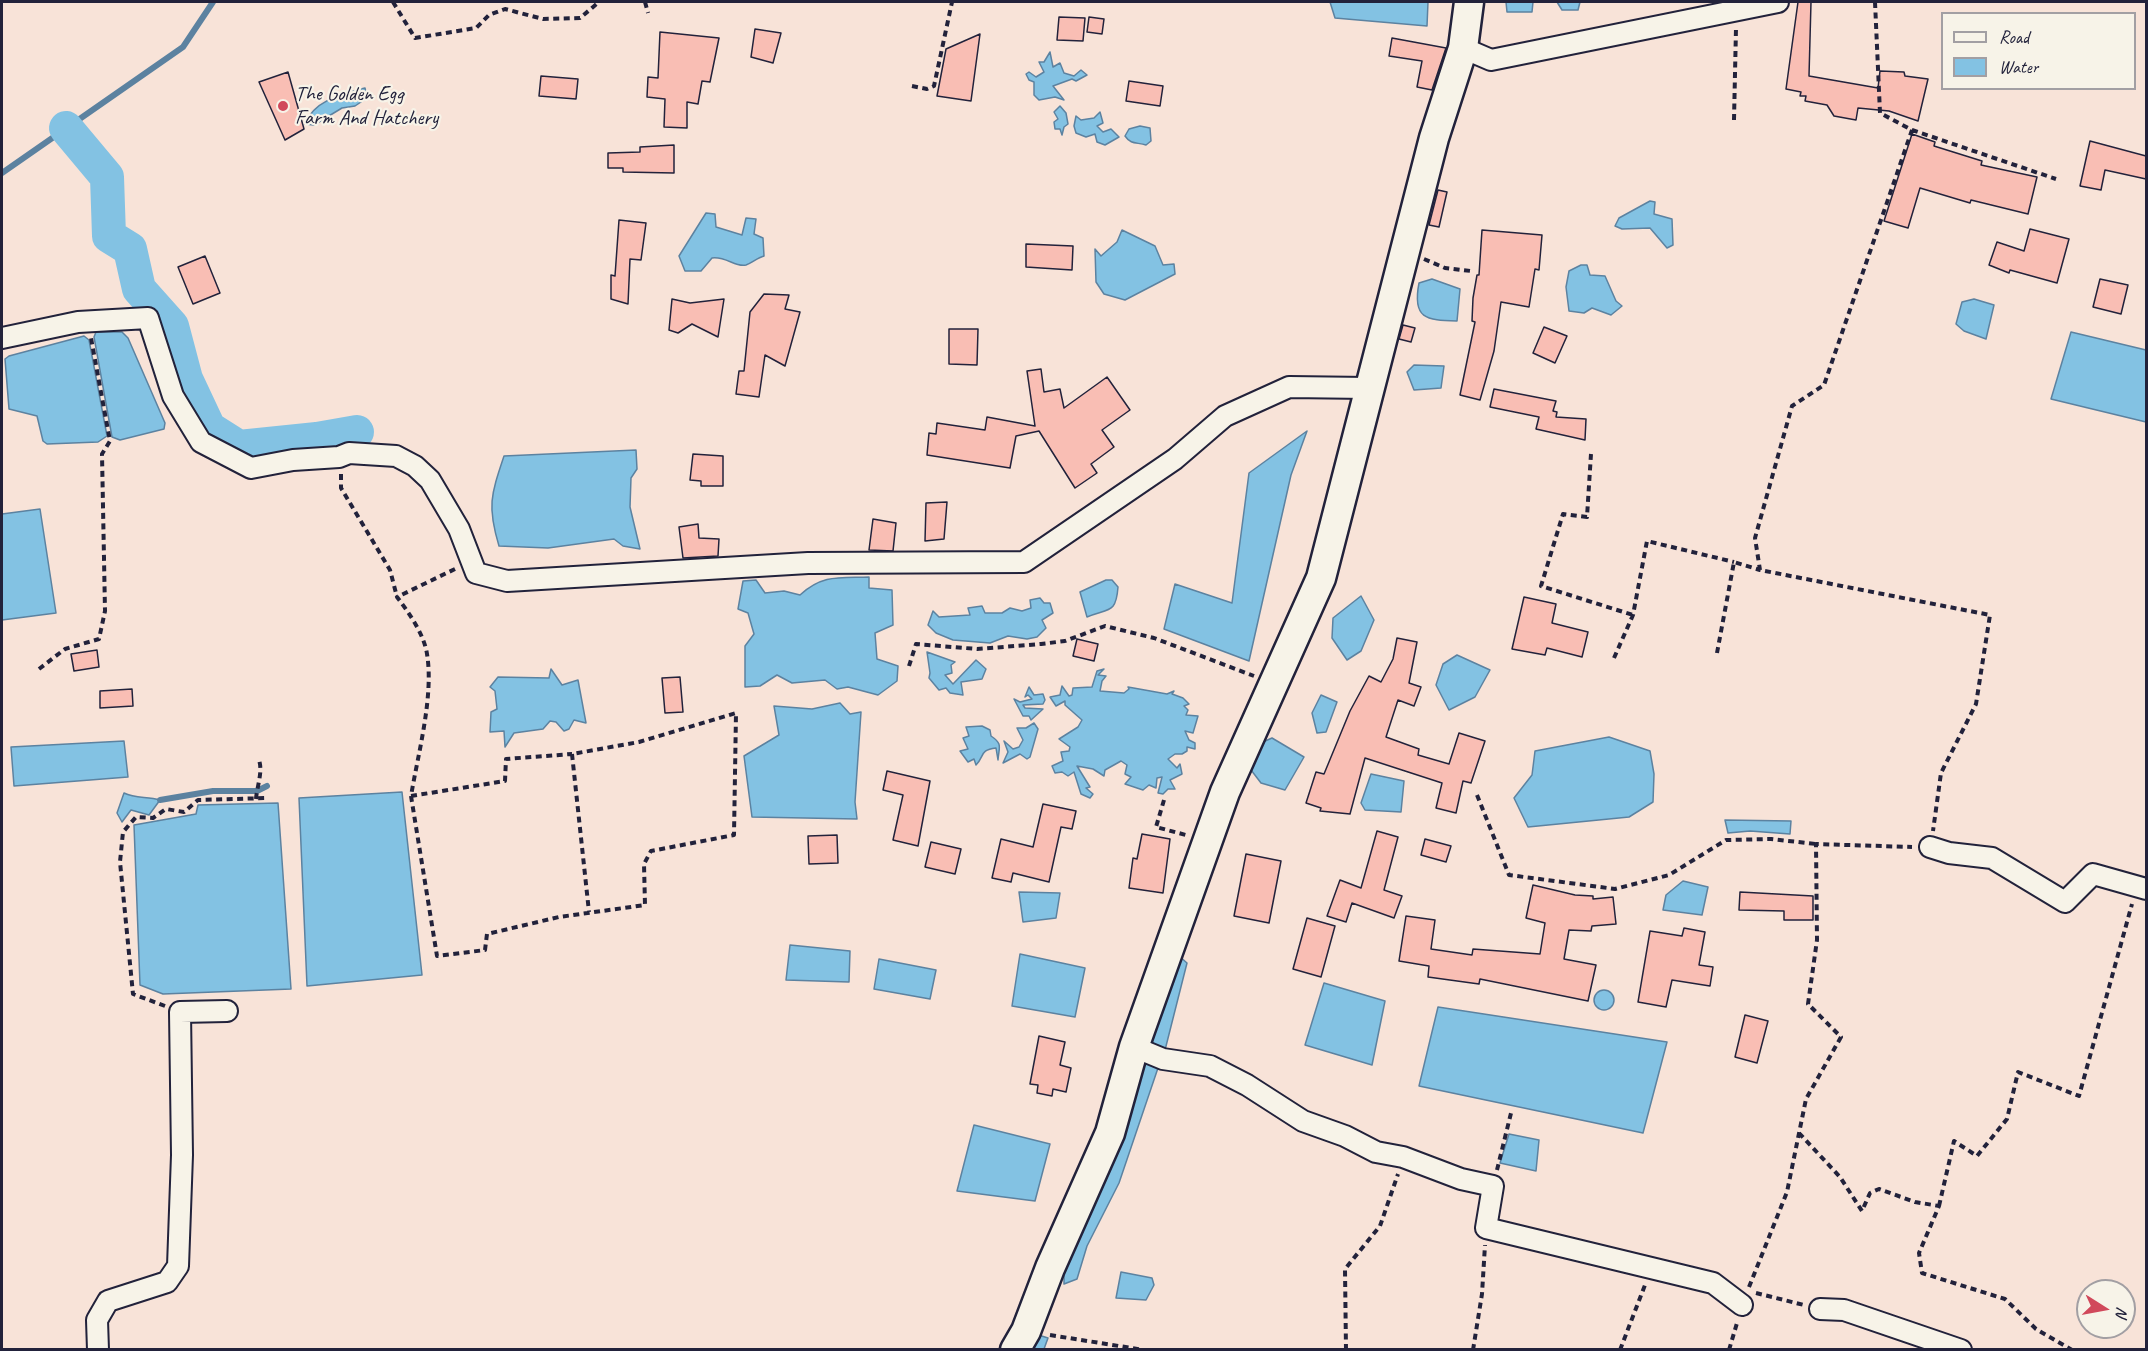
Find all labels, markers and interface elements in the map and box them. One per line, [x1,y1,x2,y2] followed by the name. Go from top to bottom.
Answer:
[1941,12,2136,90] legend
[1999,26,2029,48] text: Road
[1999,56,2038,78] text: Water
[295,81,438,131] place label: The Golden Egg Farm And Hatchery
[276,99,290,113] marker: The Golden Egg Farm And Hatchery
[2076,1279,2136,1339] north arrow
[2111,1305,2132,1319] text: N

